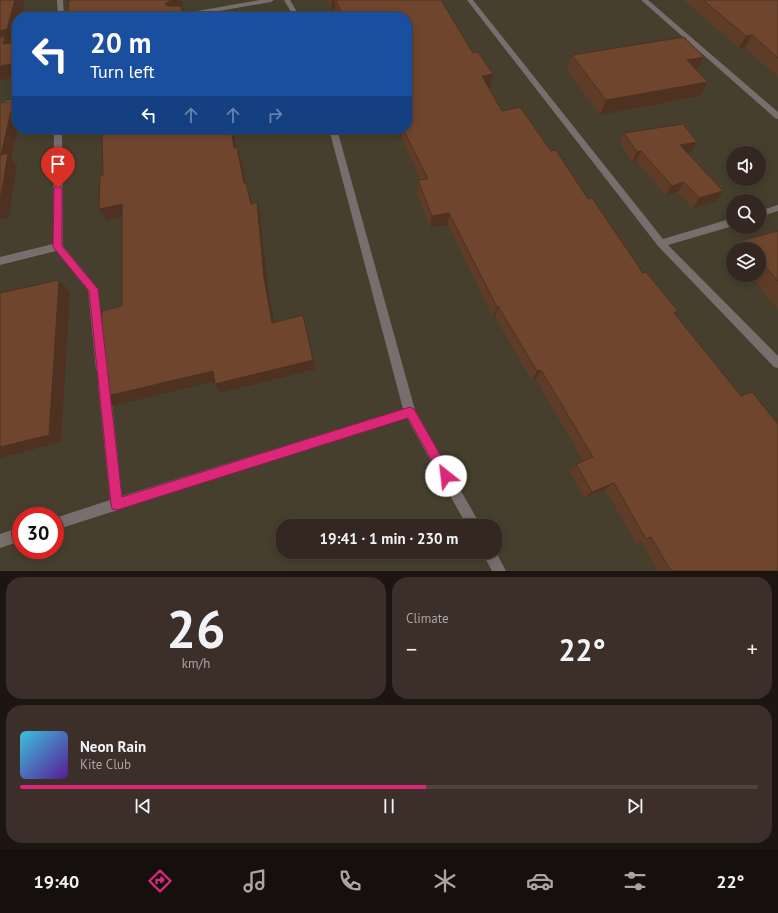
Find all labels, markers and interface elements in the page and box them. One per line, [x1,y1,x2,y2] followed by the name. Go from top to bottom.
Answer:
[90,24,151,61] text: 20 m
[24,28,76,80] icon: left
[90,60,155,83] text: Turn left
[138,104,160,126] icon: left
[180,104,202,126] icon: ahead
[222,104,244,126] icon: ahead
[264,104,286,126] icon: right
[726,146,766,282] map controls
[726,146,766,186] button: sound
[41,147,75,188] pin
[47,153,69,175] icon: arrive
[726,194,766,234] button: search
[726,242,766,282] button: layers
[425,455,467,497] position arrow
[12,507,64,559] speed limit sign: 30
[320,529,458,548] text: 19:41 · 1 min · 230 m
[167,595,225,662] text: 26
[406,610,449,627] text: Climate
[558,630,606,669] text: 22°
[406,635,417,663] text: −
[747,635,758,663] text: +
[182,655,210,672] text: km/h
[80,737,146,756] text: Neon Rain
[80,756,131,773] text: Kite Club
[132,795,154,817] icon: previous
[378,795,400,817] icon: pause
[624,795,646,817] icon: next
[146,867,174,895] icon: directions
[241,867,269,895] icon: music
[336,867,364,895] icon: phone
[431,867,459,895] icon: climate
[526,867,554,895] icon: car
[621,867,649,895] icon: filters
[34,870,79,893] text: 19:40
[716,870,744,893] text: 22°

